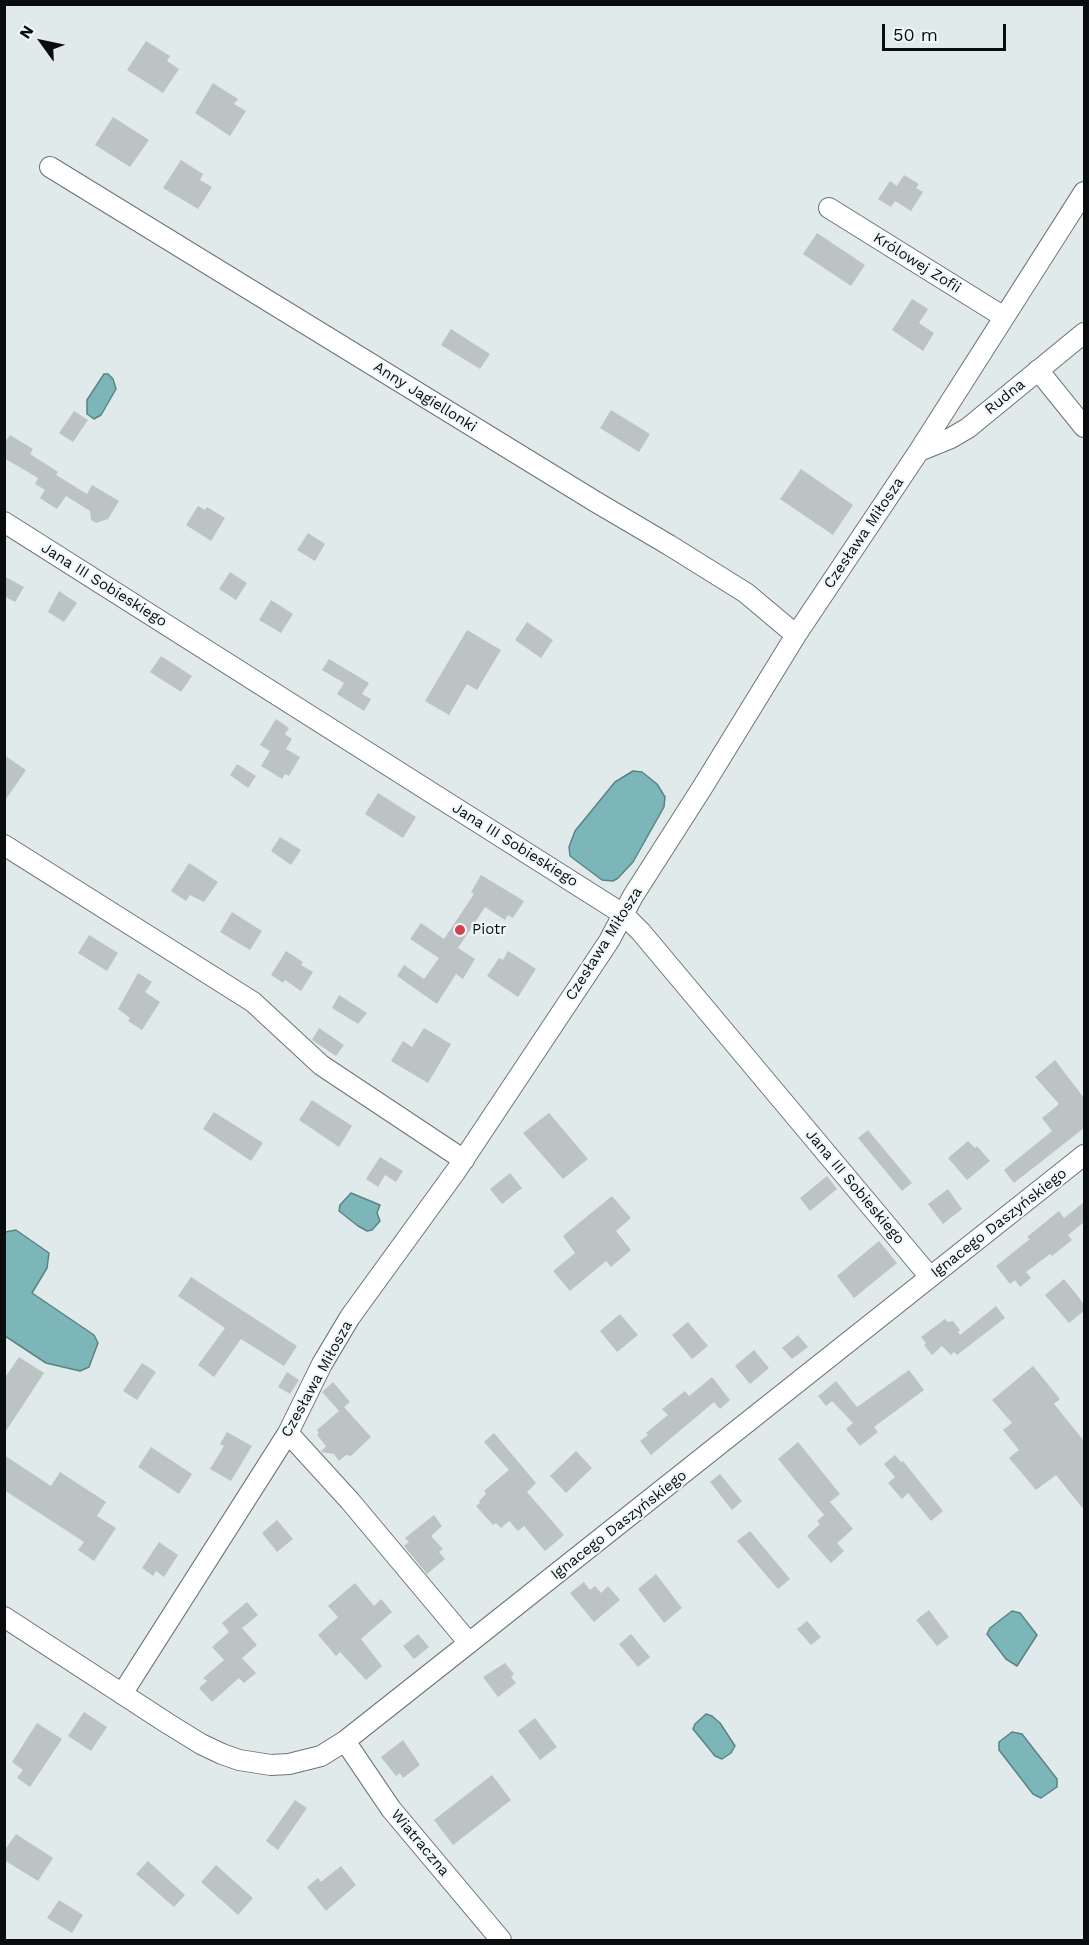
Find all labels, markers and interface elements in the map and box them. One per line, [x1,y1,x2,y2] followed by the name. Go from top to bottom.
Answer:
[12,12,72,72] north arrow
[885,12,1010,50] scale bar
[15,22,38,42] text: N
[893,24,938,45] text: 50 m
[870,229,964,297] street label: Królowej Zofii
[370,358,480,436] street label: Anny Jagiellonki
[981,375,1029,419] street label: Rudna
[820,474,908,592] street label: Czesława Miłosza
[38,539,170,631] street label: Jana III Sobieskiego
[449,799,581,891] street label: Jana III Sobieskiego
[562,884,646,1004] street label: Czesława Miłosza
[472,921,506,939] place label: Piotr
[453,923,467,937] marker: Piotr
[802,1126,908,1248] street label: Jana III Sobieskiego
[927,1164,1071,1282] street label: Ignacego Daszyńskiego
[278,1318,356,1440] street label: Czesława Miłosza
[547,1466,691,1584] street label: Ignacego Daszyńskiego
[387,1806,453,1880] street label: Wiatraczna

